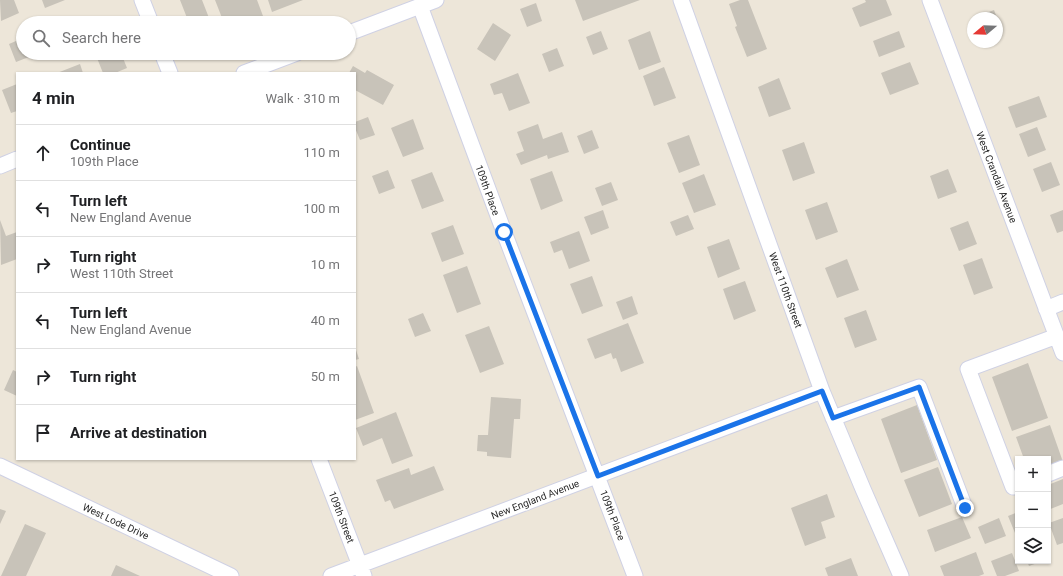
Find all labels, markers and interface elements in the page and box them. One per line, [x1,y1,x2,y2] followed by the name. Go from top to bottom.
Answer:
[967,12,1003,48] north arrow
[16,16,356,60] search box
[30,27,52,49] icon: search
[62,29,141,47] text: Search here
[32,88,75,108] text: 4 min
[265,91,340,106] text: Walk · 310 m
[974,130,1019,224] street label: West Crandall Avenue
[70,136,131,154] text: Continue
[32,142,54,164] icon: ahead
[303,145,340,160] text: 110 m
[70,154,139,169] text: 109th Place
[473,163,502,217] street label: 109th Place
[70,192,127,210] text: Turn left
[32,198,54,220] icon: left
[303,201,340,216] text: 100 m
[70,210,192,225] text: New England Avenue
[495,223,513,241] route start
[70,248,136,266] text: Turn right
[767,251,804,329] street label: West 110th Street
[32,254,54,276] icon: right
[311,257,340,272] text: 10 m
[70,266,173,281] text: West 110th Street
[70,304,127,322] text: Turn left
[32,310,54,332] icon: left
[311,313,340,328] text: 40 m
[70,322,192,337] text: New England Avenue
[32,366,54,388] icon: right
[70,368,136,386] text: Turn right
[311,369,340,384] text: 50 m
[32,422,54,444] icon: arrive
[70,424,207,442] text: Arrive at destination
[1015,456,1051,564] map controls
[1015,456,1051,492] button: +
[490,478,581,521] street label: New England Avenue
[598,489,627,542] street label: 109th Place
[327,490,356,545] street label: 109th Street
[1015,492,1051,528] button: −
[956,499,974,517] route end
[81,501,151,542] street label: West Lode Drive
[1015,528,1051,564] button: layers

